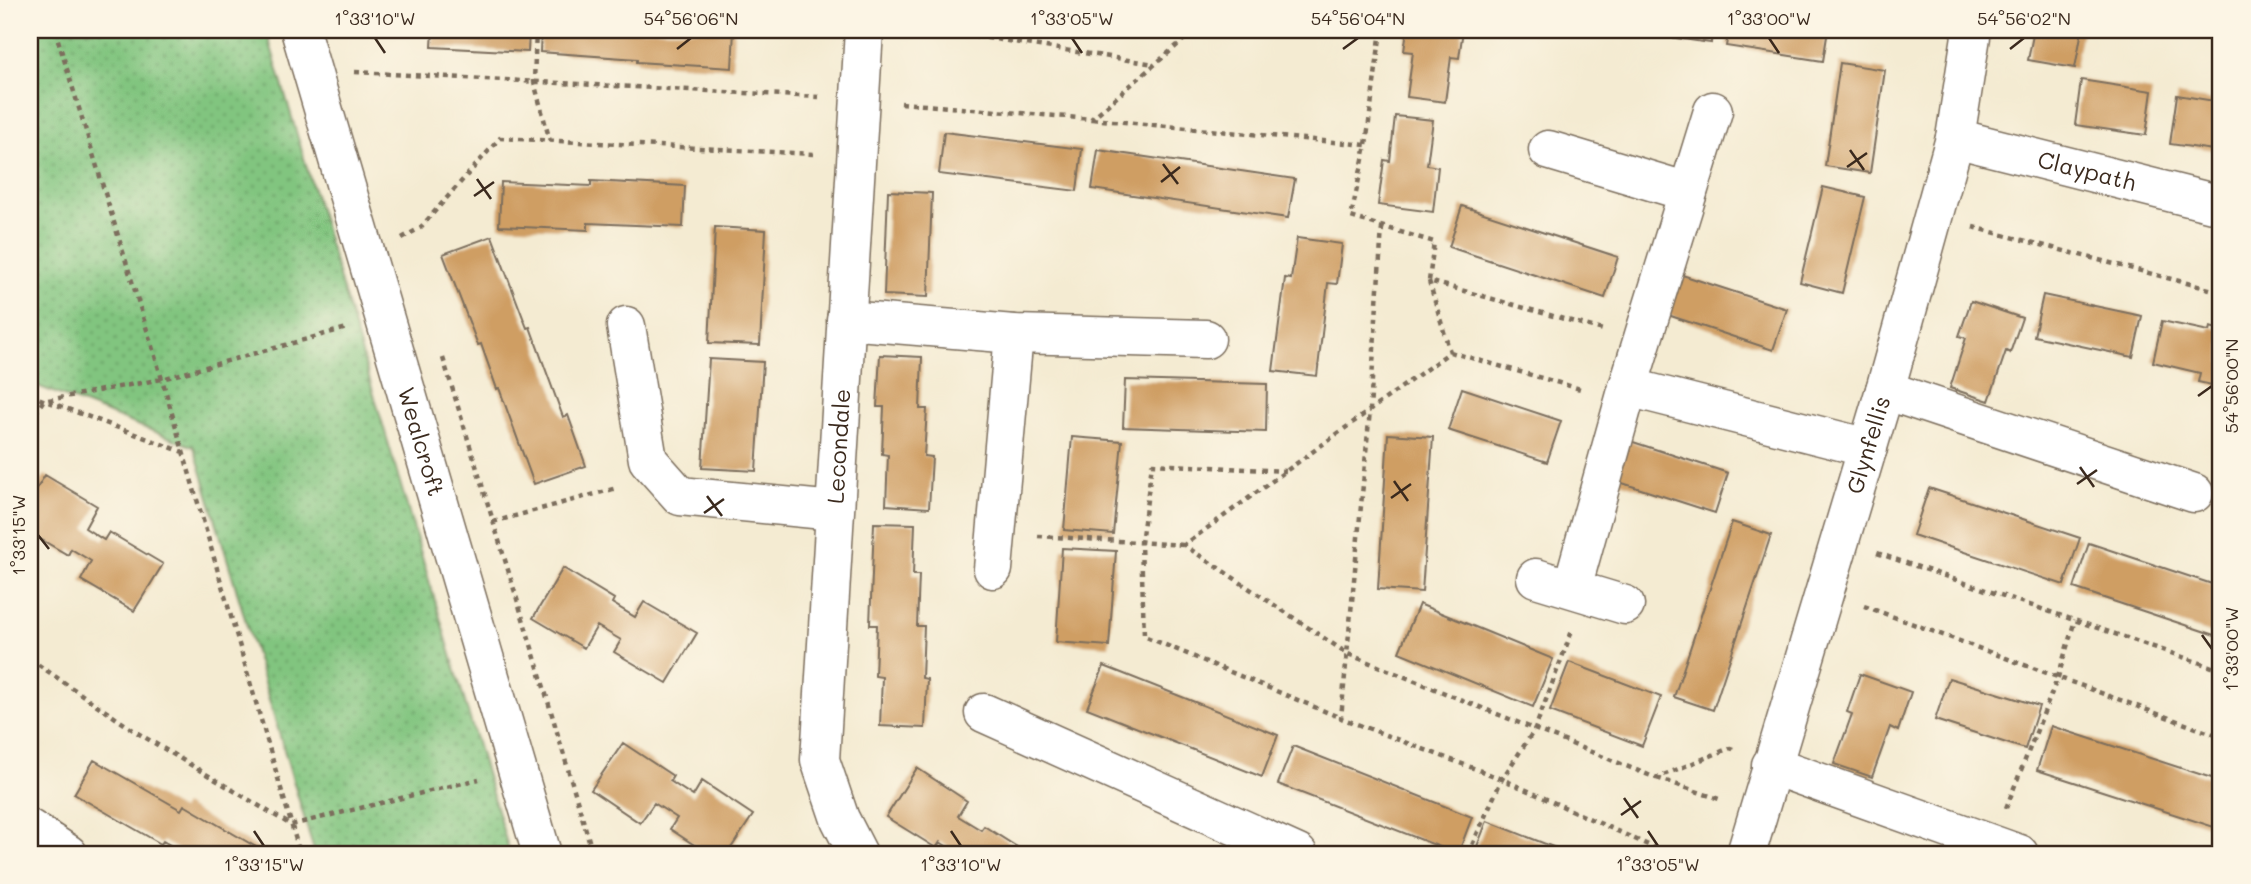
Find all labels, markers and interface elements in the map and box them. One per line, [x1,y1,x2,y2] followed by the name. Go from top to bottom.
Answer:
[334,6,416,30] text: 1°33'10"W
[644,6,738,30] text: 54°56'06"N
[1030,6,1114,30] text: 1°33'05"W
[1311,6,1405,30] text: 54°56'04"N
[1727,6,1811,30] text: 1°33'00"W
[1977,6,2071,30] text: 54°56'02"N
[2035,143,2139,197] street label: Claypath
[2219,338,2243,434] text: 54°56'00"N
[392,383,452,499] street label: Wealcroft
[819,388,856,505] street label: Lecondale
[1839,392,1896,497] street label: Glynfellis
[6,495,30,575] text: 1°33'15"W
[2219,607,2243,691] text: 1°33'00"W
[224,852,304,876] text: 1°33'15"W
[920,852,1002,876] text: 1°33'10"W
[1616,852,1700,876] text: 1°33'05"W

